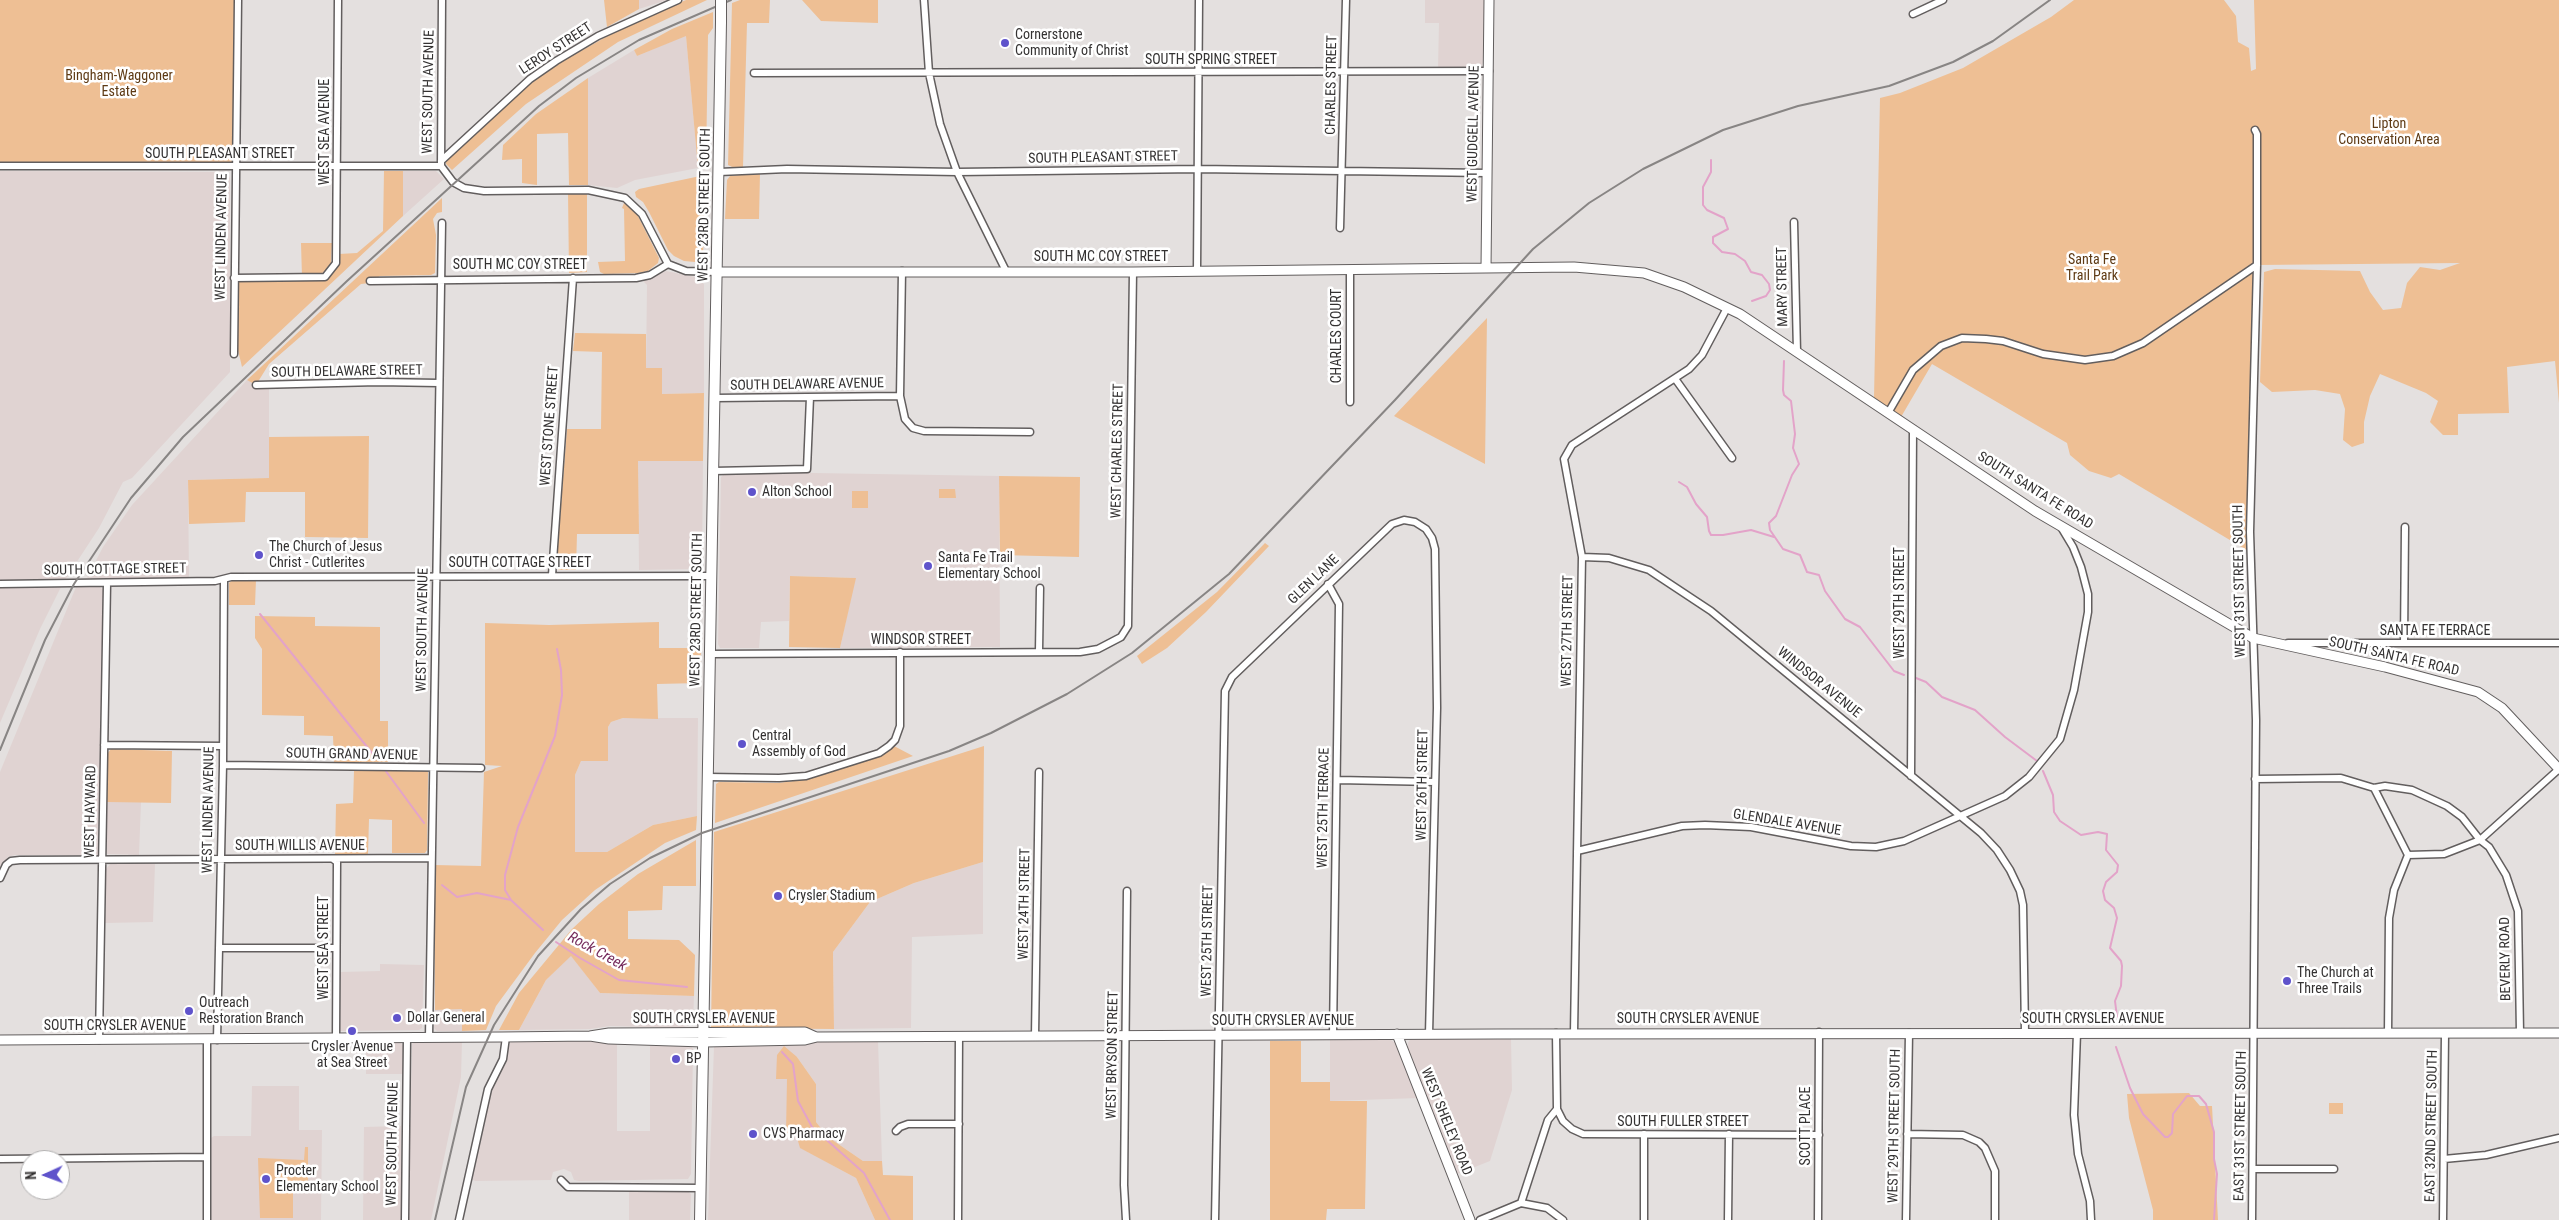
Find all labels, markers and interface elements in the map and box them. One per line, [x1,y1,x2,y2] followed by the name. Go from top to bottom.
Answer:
[517,19,595,79] street label: LEROY STREET
[1015,27,1128,59] place label: Cornerstone Community of Christ
[420,30,438,154] street label: WEST SOUTH AVENUE
[1323,35,1341,135] street label: CHARLES STREET
[999,37,1011,49] marker: Cornerstone Community of Christ
[1145,52,1277,68] street label: SOUTH SPRING STREET
[1464,65,1484,203] street label: WEST GUDGELL AVENUE
[65,68,173,100] park label: Bingham-Waggoner Estate
[317,79,333,185] street label: WEST SEA AVENUE
[2338,116,2440,148] park label: Lipton Conservation Area
[695,128,715,282] street label: WEST 23RD STREET SOUTH
[145,146,295,162] street label: SOUTH PLEASANT STREET
[1028,148,1178,168] street label: SOUTH PLEASANT STREET
[212,173,232,301] street label: WEST LINDEN AVENUE
[1774,247,1792,327] street label: MARY STREET
[1034,249,1168,265] street label: SOUTH MC COY STREET
[2066,252,2118,284] park label: Santa Fe Trail Park
[453,257,587,273] street label: SOUTH MC COY STREET
[1329,289,1345,383] street label: CHARLES COURT
[271,362,423,382] street label: SOUTH DELAWARE STREET
[537,365,563,487] street label: WEST STONE STREET
[730,375,884,395] street label: SOUTH DELAWARE AVENUE
[1108,383,1128,519] street label: WEST CHARLES STREET
[1974,449,2096,533] street label: SOUTH SANTA FE ROAD
[762,484,832,500] place label: Alton School
[746,486,758,498] marker: Alton School
[2230,504,2250,658] street label: WEST 31ST STREET SOUTH
[687,533,707,687] street label: WEST 23RD STREET SOUTH
[269,539,382,572] place label: The Church of Jesus Christ - Cutlerites
[1892,547,1908,659] street label: WEST 29TH STREET
[253,549,265,561] marker: The Church of Jesus Christ - Cutlerites
[938,550,1041,582] place label: Santa Fe Trail Elementary School
[1285,552,1343,608] street label: GLEN LANE
[449,555,591,571] street label: SOUTH COTTAGE STREET
[43,560,187,580] street label: SOUTH COTTAGE STREET
[922,560,934,572] marker: Santa Fe Trail Elementary School
[414,568,432,692] street label: WEST SOUTH AVENUE
[1559,575,1577,687] street label: WEST 27TH STREET
[2380,623,2490,639] street label: SANTA FE TERRACE
[871,632,971,648] street label: WINDSOR STREET
[2327,634,2461,680] street label: SOUTH SANTA FE ROAD
[1774,644,1864,722] street label: WINDSOR AVENUE
[752,728,846,760] place label: Central Assembly of God
[1414,729,1432,841] street label: WEST 26TH STREET
[736,738,748,750] marker: Central Assembly of God
[286,745,418,765] street label: SOUTH GRAND AVENUE
[199,746,219,874] street label: WEST LINDEN AVENUE
[1315,748,1333,868] street label: WEST 25TH TERRACE
[82,765,100,859] street label: WEST HAYWARD
[1732,806,1842,840] street label: GLENDALE AVENUE
[235,838,365,854] street label: SOUTH WILLIS AVENUE
[1016,848,1034,960] street label: WEST 24TH STREET
[1199,885,1217,997] street label: WEST 25TH STREET
[788,888,875,904] place label: Crysler Stadium
[772,890,784,902] marker: Crysler Stadium
[316,896,332,1000] street label: WEST SEA STREET
[2497,917,2515,1001] street label: BEVERLY ROAD
[564,929,630,975] water label: Rock Creek
[2297,965,2374,998] place label: The Church at Three Trails
[2281,975,2293,987] marker: The Church at Three Trails
[1103,991,1123,1119] street label: WEST BRYSON STREET
[199,995,304,1028] place label: Outreach Restoration Branch
[183,1005,195,1017] marker: Outreach Restoration Branch
[407,1010,485,1026] place label: Dollar General
[633,1011,775,1027] street label: SOUTH CRYSLER AVENUE
[1617,1011,1759,1027] street label: SOUTH CRYSLER AVENUE
[2022,1011,2164,1027] street label: SOUTH CRYSLER AVENUE
[391,1012,403,1024] marker: Dollar General
[1212,1013,1354,1029] street label: SOUTH CRYSLER AVENUE
[44,1018,186,1034] street label: SOUTH CRYSLER AVENUE
[346,1025,358,1037] marker: Crysler Avenue at Sea Street
[311,1039,393,1072] place label: Crysler Avenue at Sea Street
[1885,1049,1905,1203] street label: WEST 29TH STREET SOUTH
[2422,1050,2442,1202] street label: EAST 32ND STREET SOUTH
[686,1051,701,1067] place label: BP
[2231,1051,2251,1201] street label: EAST 31ST STREET SOUTH
[670,1053,682,1065] marker: BP
[1417,1066,1475,1178] street label: WEST SHELEY ROAD
[384,1082,402,1206] street label: WEST SOUTH AVENUE
[1798,1087,1814,1165] street label: SCOTT PLACE
[1617,1114,1749,1130] street label: SOUTH FULLER STREET
[763,1126,844,1142] place label: CVS Pharmacy
[747,1128,759,1140] marker: CVS Pharmacy
[20,1150,70,1200] north arrow
[276,1163,379,1196] place label: Procter Elementary School
[23,1171,39,1180] text: N
[260,1173,272,1185] marker: Procter Elementary School

